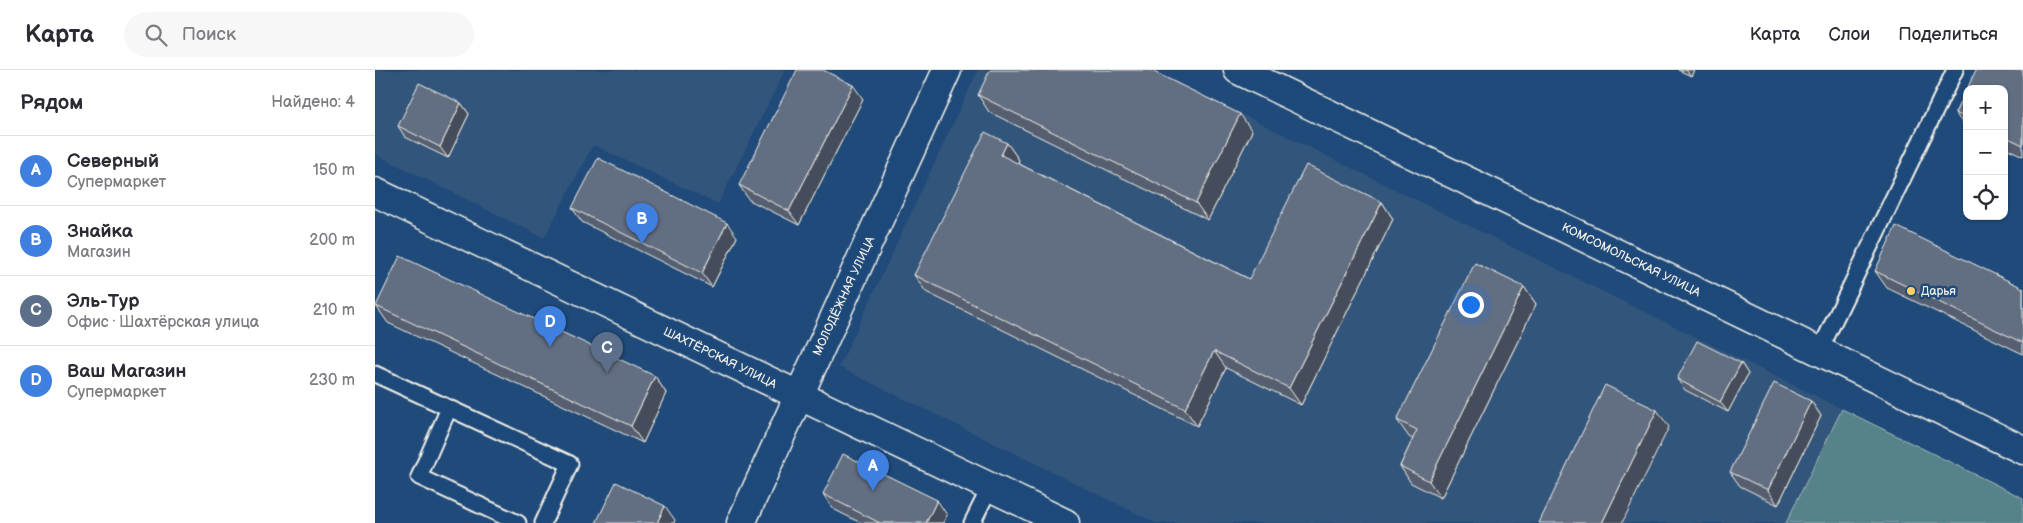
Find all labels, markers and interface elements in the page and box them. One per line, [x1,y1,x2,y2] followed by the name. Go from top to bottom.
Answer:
[124,12,474,57] search box
[25,20,94,49] text: Карта
[142,21,170,49] icon: search
[182,23,236,46] text: Поиск
[1750,24,1800,45] text: Карта
[1828,24,1870,45] text: Слои
[1898,24,1998,45] text: Поделиться
[1963,85,2008,220] map controls
[1963,85,2008,130] button: +
[20,90,83,115] text: Рядом
[271,93,355,112] text: Найдено: 4
[1963,130,2008,175] button: −
[67,150,159,173] text: Северный
[31,161,41,180] text: A
[313,161,355,180] text: 150 m
[67,173,166,192] text: Супермаркет
[1963,175,2008,220] button: locate
[626,203,658,244] pin: B
[67,220,133,243] text: Знайка
[1559,220,1703,300] street label: КОМСОМОЛЬСКАЯ УЛИЦА
[30,231,42,250] text: B
[309,231,355,250] text: 200 m
[809,233,879,358] street label: МОЛОДЁЖНАЯ УЛИЦА
[67,243,131,262] text: Магазин
[1921,284,1956,299] place label: Дарья
[1905,285,1917,297] marker: Дарья
[67,290,139,313] text: Эль-Тур
[1458,292,1484,318] your location
[30,301,42,320] text: C
[313,301,355,320] text: 210 m
[534,306,566,347] pin: D
[67,313,259,332] text: Офис · Шахтёрская улица
[661,323,780,392] street label: ШАХТЁРСКАЯ УЛИЦА
[591,332,623,373] pin: C
[67,360,186,383] text: Ваш Магазин
[30,371,42,390] text: D
[309,371,355,390] text: 230 m
[67,383,166,402] text: Супермаркет
[857,450,889,491] pin: A

